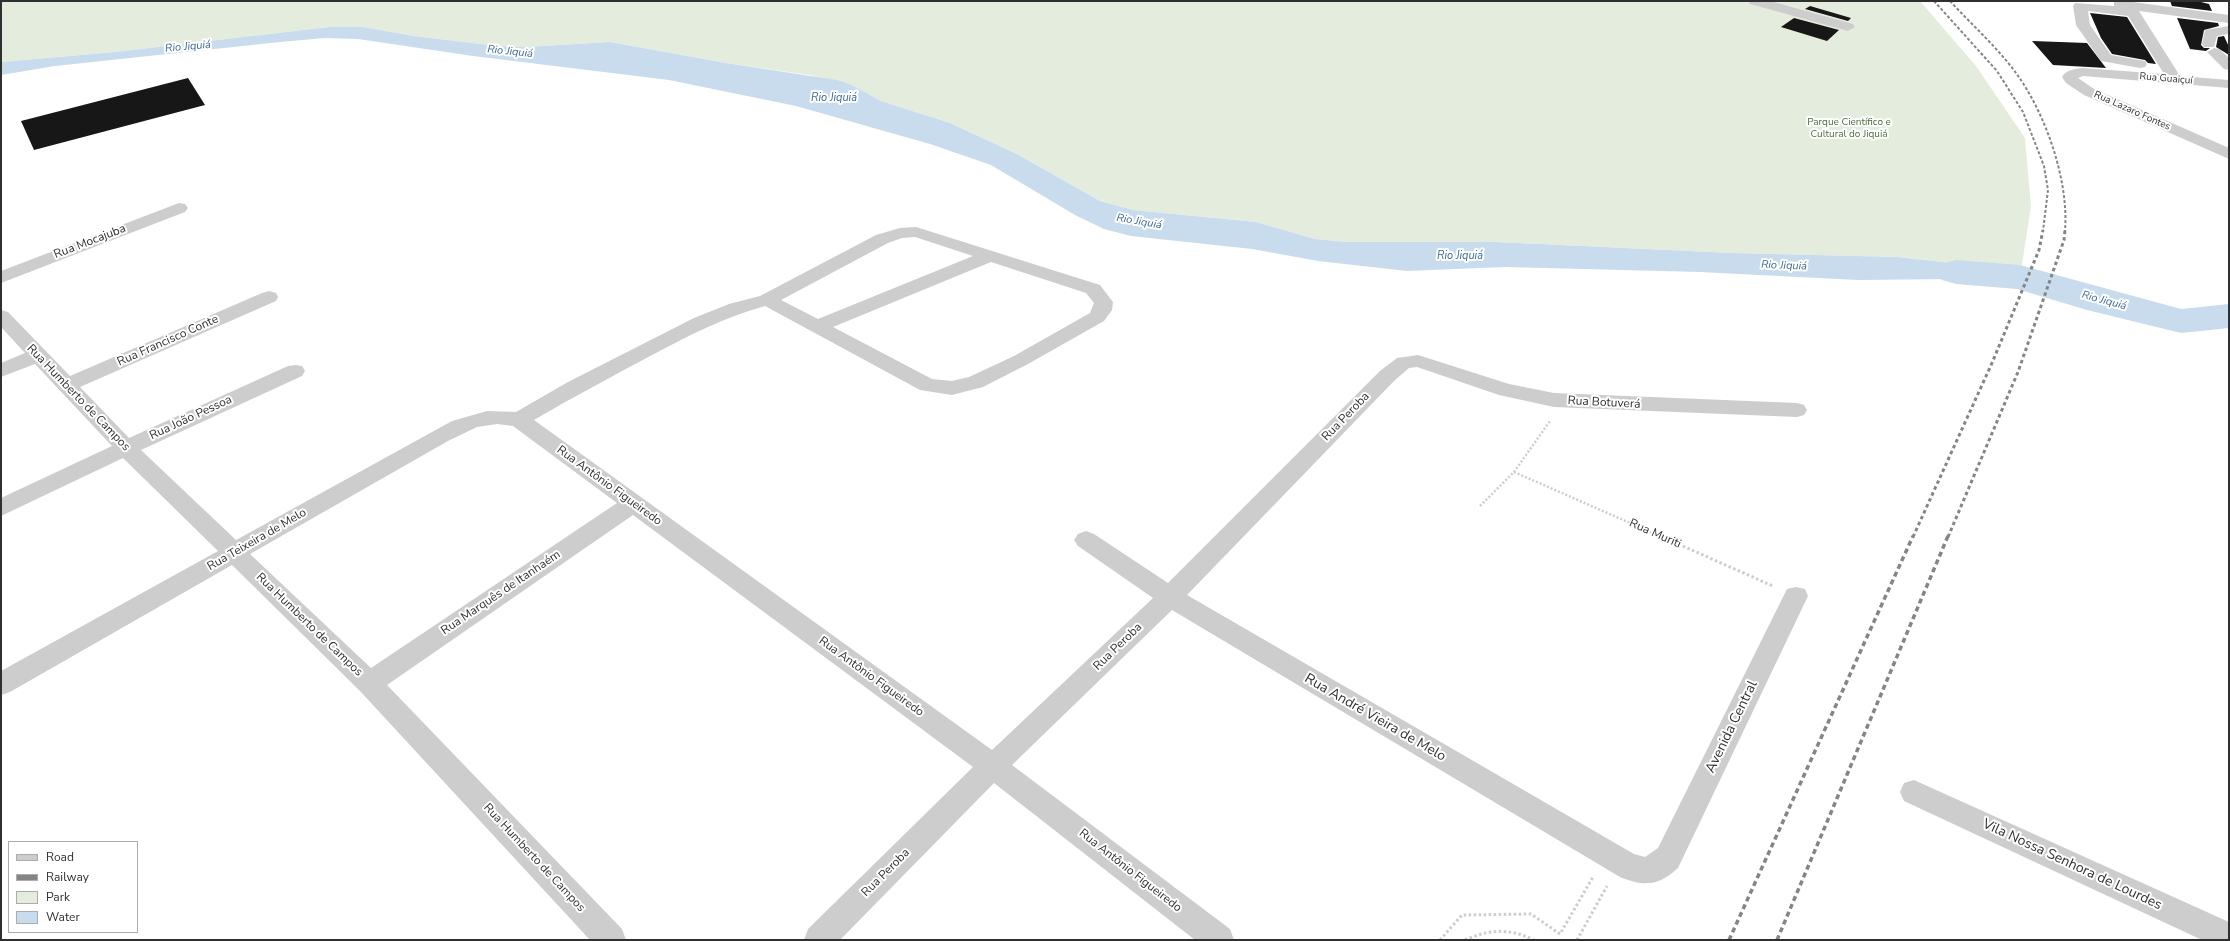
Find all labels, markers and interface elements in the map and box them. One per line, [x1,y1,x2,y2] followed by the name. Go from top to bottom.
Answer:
[165,38,211,56] water label: Rio Jiquiá
[486,43,534,61] water label: Rio Jiquiá
[2139,71,2193,87] street label: Rua Guaiçuí
[2092,89,2172,133] street label: Rua Lazaro Fontes
[811,91,857,105] water label: Rio Jiquiá
[1807,117,1891,140] park label: Parque Científico e Cultural do Jiquiá
[1115,212,1163,232] water label: Rio Jiquiá
[52,222,128,262] street label: Rua Mocajuba
[1437,249,1483,263] water label: Rio Jiquiá
[1761,259,1807,273] water label: Rio Jiquiá
[2080,289,2128,313] water label: Rio Jiquiá
[115,312,221,370] street label: Rua Francisco Conte
[23,342,133,454] street label: Rua Humberto de Campos
[1319,390,1373,444] street label: Rua Peroba
[148,393,234,443] street label: Rua João Pessoa
[1567,394,1641,412] street label: Rua Botuverá
[554,443,664,529] street label: Rua Antônio Figueiredo
[205,506,309,574] street label: Rua Teixeira de Melo
[1627,516,1683,552] street label: Rua Muriti
[439,548,563,638] street label: Rua Marquês de Itanhaém
[253,570,365,680] street label: Rua Humberto de Campos
[1091,620,1145,674] street label: Rua Peroba
[816,634,926,720] street label: Rua Antônio Figueiredo
[1301,671,1449,765] street label: Rua André Vieira de Melo
[1702,678,1762,776] street label: Avenida Central
[480,801,588,915] street label: Rua Humberto de Campos
[1980,816,2164,914] street label: Vila Nossa Senhora de Lourdes
[1076,826,1184,916] street label: Rua Antônio Figueiredo
[8,841,138,933] legend
[859,846,913,900] street label: Rua Peroba
[46,849,74,865] text: Road
[46,869,89,885] text: Railway
[46,889,70,905] text: Park
[46,909,80,925] text: Water

